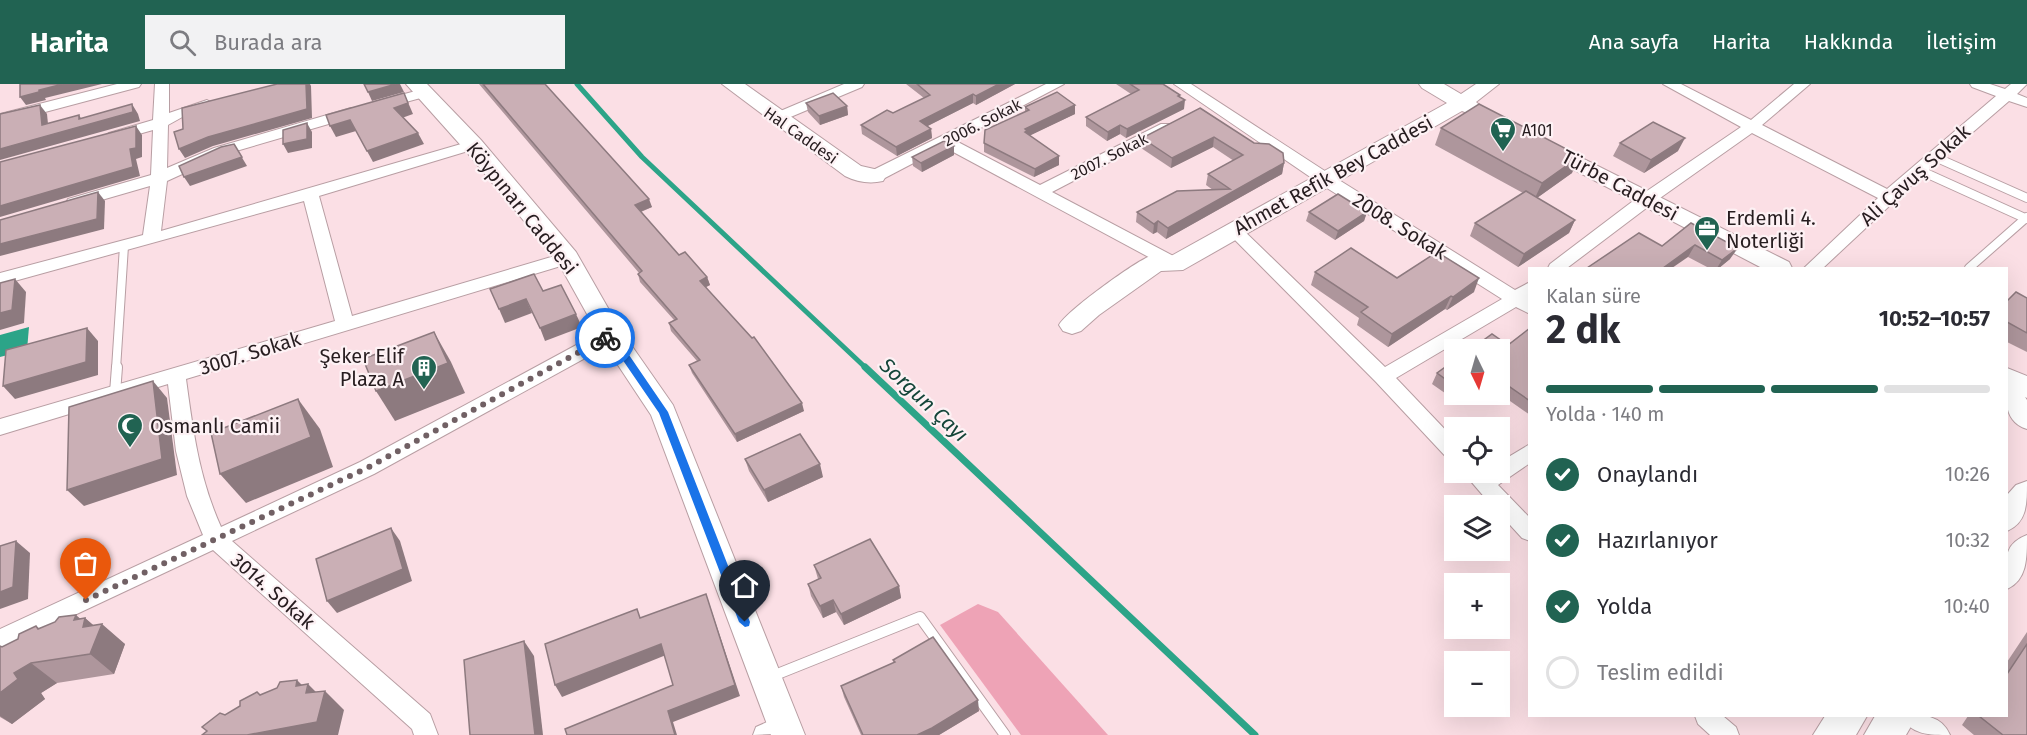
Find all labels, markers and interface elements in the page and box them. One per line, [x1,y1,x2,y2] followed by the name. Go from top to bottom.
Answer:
[145,15,565,69] search box
[30,26,109,59] text: Harita
[166,26,199,59] icon: search
[214,29,322,56] text: Burada ara
[1589,29,1679,55] text: Ana sayfa
[1712,29,1771,55] text: Harita
[1804,29,1893,55] text: Hakkında
[1926,29,1997,55] text: İletişim
[940,94,1025,150] street label: 2006. Sokak
[760,103,841,168] street label: Hal Caddesi
[1229,110,1437,240] street label: Ahmet Refik Bey Caddesi
[1488,115,1518,153] supermarket icon: A101
[1855,119,1976,231] street label: Ali Çavuş Sokak
[1522,121,1553,140] place label: A101
[1068,129,1151,184] street label: 2007. Sokak
[461,137,583,279] street label: Köypınarı Caddesi
[1558,144,1682,226] street label: Türbe Caddesi
[1348,187,1452,265] street label: 2008. Sokak
[1726,206,1816,253] place label: Erdemli 4. Noterliği
[1692,214,1722,252] office icon: Erdemli 4. Noterliği
[1546,284,1641,308] text: Kalan süre
[1879,305,1990,332] text: 10:52–10:57
[1546,307,1620,353] text: 2 dk
[575,308,635,368] courier
[589,322,622,355] icon: bike
[197,326,304,380] street label: 3007. Sokak
[1444,339,1510,405] north arrow
[1444,339,1510,717] map controls
[319,344,405,391] place label: Şeker Elif Plaza A
[873,352,974,448] water label: Sorgun Çayı
[409,353,439,391] building icon: Şeker Elif Plaza A
[1546,402,1664,426] text: Yolda · 140 m
[115,411,145,449] mosque icon: Osmanlı Camii
[150,414,280,438] place label: Osmanlı Camii
[1444,417,1510,483] button: locate
[1546,458,1579,491] icon: check
[1597,461,1698,488] text: Onaylandı
[1945,462,1990,486] text: 10:26
[1444,495,1510,561] button: layers
[1546,524,1579,557] icon: check
[1597,527,1718,554] text: Hazırlanıyor
[1946,528,1990,552] text: 10:32
[60,538,111,600] pin
[69,547,102,580] icon: bag
[226,548,321,635] street label: 3014. Sokak
[719,560,770,622] pin
[728,569,761,602] icon: home
[1444,573,1510,639] button: +
[1546,590,1579,623] icon: check
[1597,593,1652,620] text: Yolda
[1944,594,1990,618] text: 10:40
[1444,651,1510,717] button: −
[1597,659,1724,686] text: Teslim edildi

